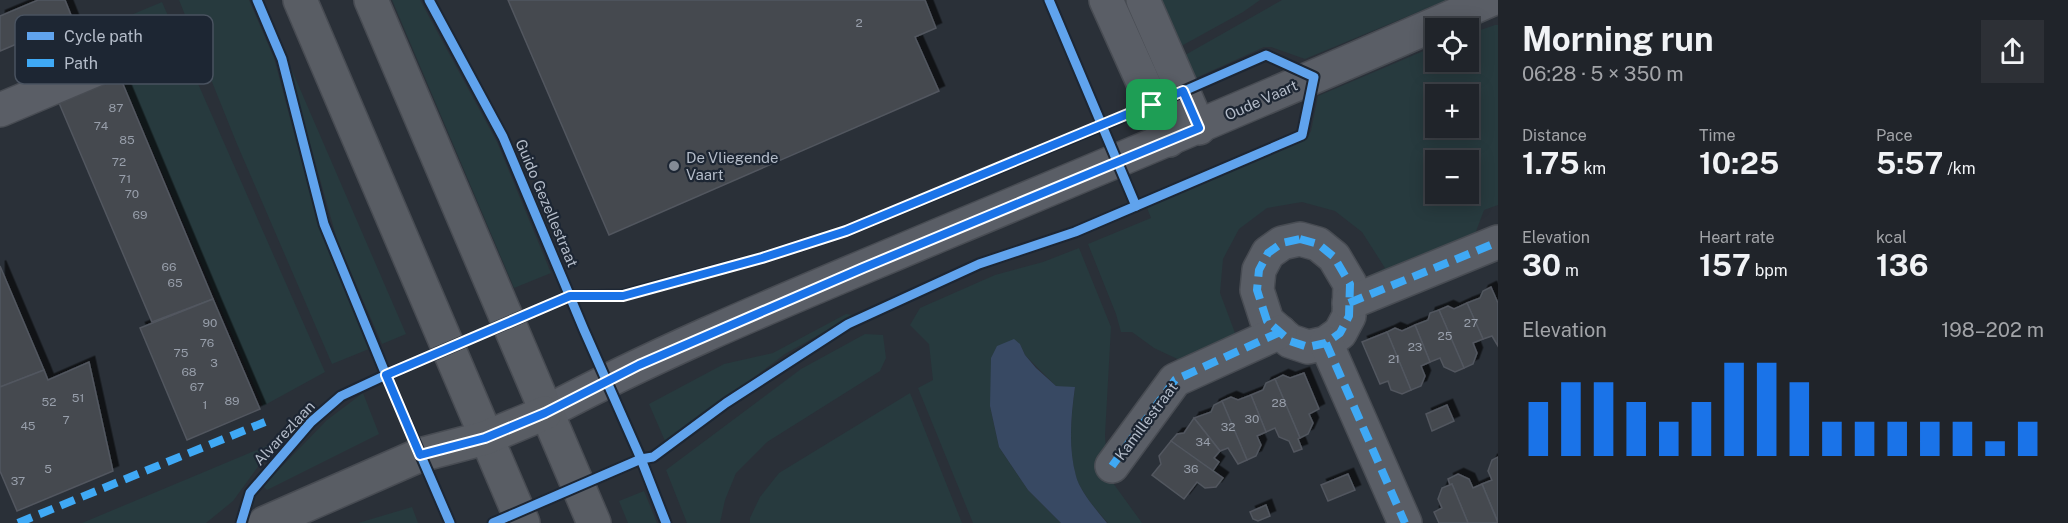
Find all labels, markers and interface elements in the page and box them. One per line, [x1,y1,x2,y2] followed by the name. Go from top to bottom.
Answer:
[15,15,213,84] legend
[855,16,863,30] house number: 2
[1425,18,1479,204] map controls
[1425,18,1479,72] button: locate
[1522,20,1714,58] text: Morning run
[1981,20,2044,83] button: share
[64,27,143,46] text: Cycle path
[64,54,98,73] text: Path
[1522,62,1684,86] text: 06:28 · 5 × 350 m
[1222,76,1300,124] street label: Oude Vaart
[1126,79,1177,130] pin
[1425,84,1479,138] button: +
[1135,88,1168,121] icon: arrive
[109,101,123,115] house number: 87
[94,119,109,133] house number: 74
[1522,126,1587,145] text: Distance
[1699,126,1735,145] text: Time
[1876,126,1913,145] text: Pace
[119,133,135,147] house number: 85
[512,136,582,270] street label: Guido Gezellestraat
[1522,145,1580,181] text: 1.75
[1699,145,1779,181] text: 10:25
[1876,145,1943,181] text: 5:57
[686,149,779,183] place label: De Vliegende Vaart
[1425,150,1479,204] button: −
[112,155,126,169] house number: 72
[667,159,681,173] marker: De Vliegende Vaart
[1580,159,1606,178] text: km
[1943,159,1976,178] text: /km
[119,172,131,186] house number: 71
[125,187,139,201] house number: 70
[133,208,147,222] house number: 69
[1522,228,1590,247] text: Elevation
[1699,228,1775,247] text: Heart rate
[1876,228,1907,247] text: kcal
[1522,247,1561,283] text: 30
[1699,247,1751,283] text: 157
[1876,247,1929,283] text: 136
[162,260,176,274] house number: 66
[1561,261,1579,280] text: m
[1751,261,1788,280] text: bpm
[167,276,183,290] house number: 65
[203,316,217,330] house number: 90
[1464,316,1478,330] house number: 27
[1522,318,1607,342] text: Elevation
[1941,318,2044,342] text: 198–202 m
[1438,329,1453,343] house number: 25
[200,336,214,350] house number: 76
[1408,340,1422,354] house number: 23
[174,346,189,360] house number: 75
[1388,352,1400,366] house number: 21
[210,356,218,370] house number: 3
[181,365,197,379] house number: 68
[1111,379,1181,463] street label: Kamillestraat
[190,380,204,394] house number: 67
[72,391,84,405] house number: 51
[224,394,240,408] house number: 89
[42,395,56,409] house number: 52
[1272,396,1287,410] house number: 28
[250,397,318,469] street label: Alvarezlaan
[203,398,207,412] house number: 1
[1245,412,1259,426] house number: 30
[62,413,70,427] house number: 7
[20,419,36,433] house number: 45
[1221,420,1235,434] house number: 32
[1195,435,1211,449] house number: 34
[44,462,52,476] house number: 5
[1184,462,1198,476] house number: 36
[11,474,25,488] house number: 37

